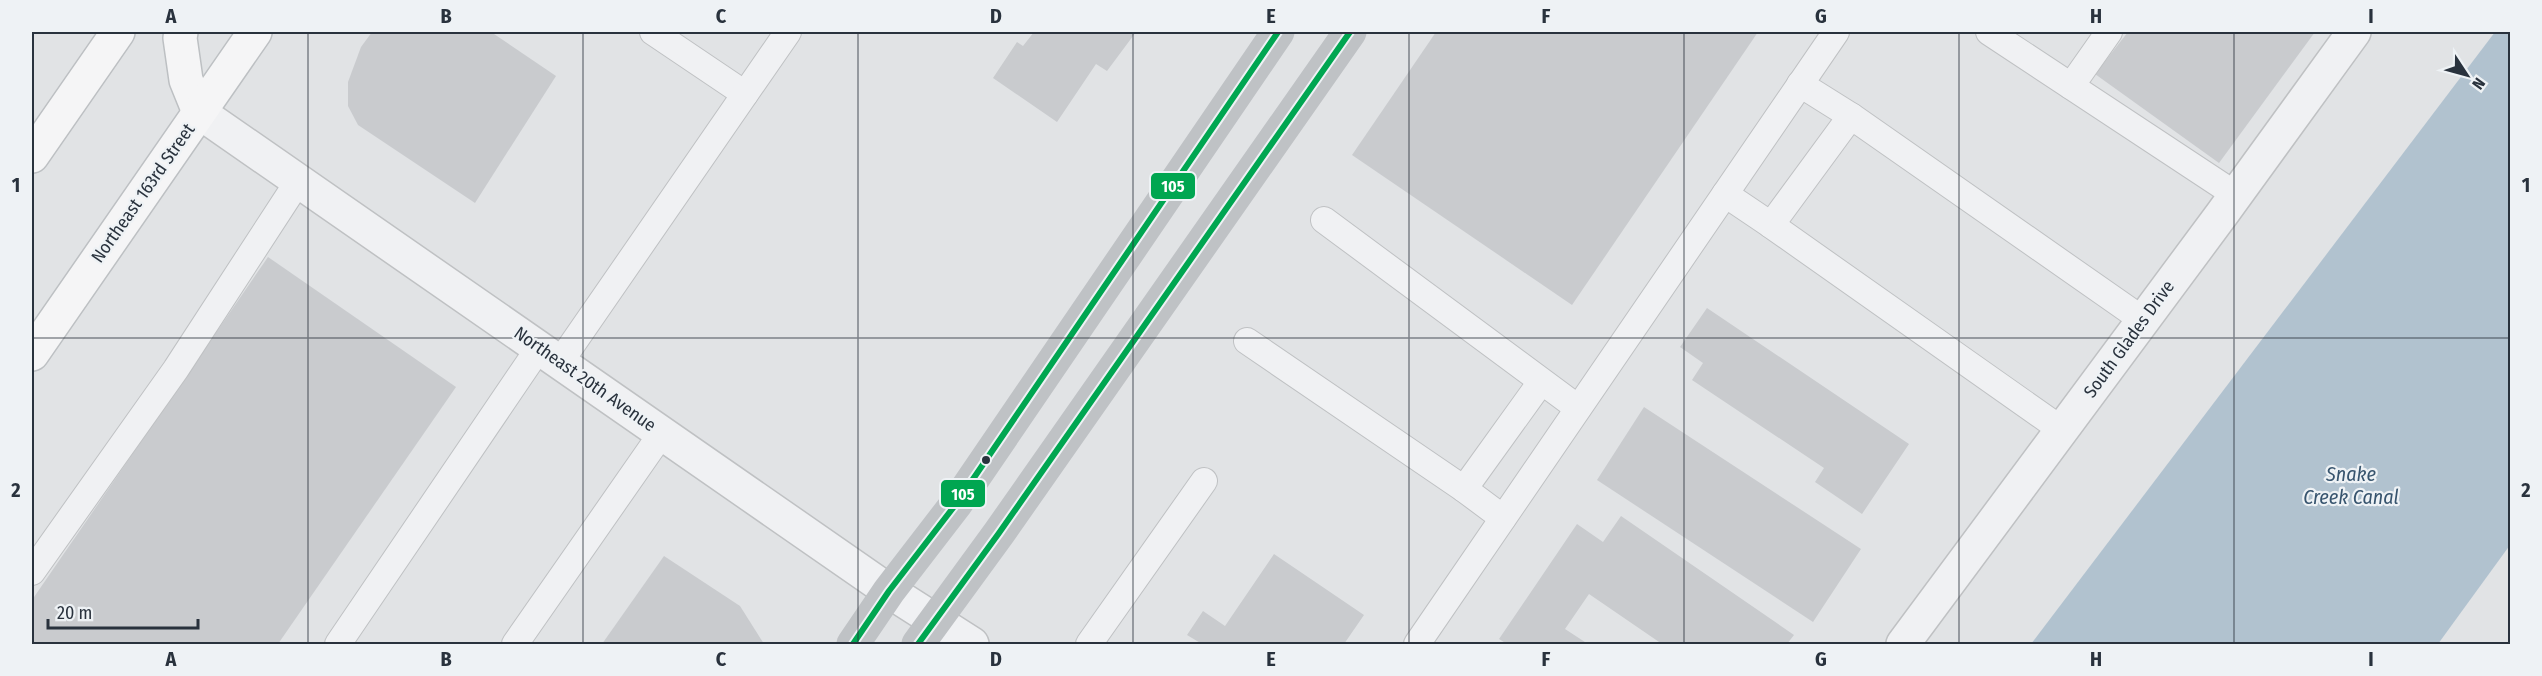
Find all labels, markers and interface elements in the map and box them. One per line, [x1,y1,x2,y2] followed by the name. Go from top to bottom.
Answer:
[165,4,178,28] text: A
[440,4,452,28] text: B
[716,4,727,28] text: C
[990,4,1002,28] text: D
[1266,4,1276,28] text: E
[1542,4,1551,28] text: F
[1815,4,1827,28] text: G
[2090,4,2102,28] text: H
[2368,4,2374,28] text: I
[2437,45,2497,105] north arrow
[2468,74,2489,93] text: N
[87,119,199,267] street label: Northeast 163rd Street
[1150,172,1196,200] line badge: 105
[12,173,20,197] text: 1
[2522,173,2530,197] text: 1
[1161,177,1185,196] text: 105
[2079,276,2179,402] street label: South Glades Drive
[510,322,660,436] street label: Northeast 20th Avenue
[980,454,992,466] unlabelled marker
[2303,462,2399,509] water label: Snake Creek Canal
[10,478,21,502] text: 2
[2520,478,2531,502] text: 2
[940,479,986,508] line badge: 105
[951,485,975,504] text: 105
[48,592,198,630] scale bar
[57,602,92,624] text: 20 m
[165,647,178,671] text: A
[440,647,452,671] text: B
[716,647,727,671] text: C
[990,647,1002,671] text: D
[1266,647,1276,671] text: E
[1542,647,1551,671] text: F
[1815,647,1827,671] text: G
[2090,647,2102,671] text: H
[2368,647,2374,671] text: I

